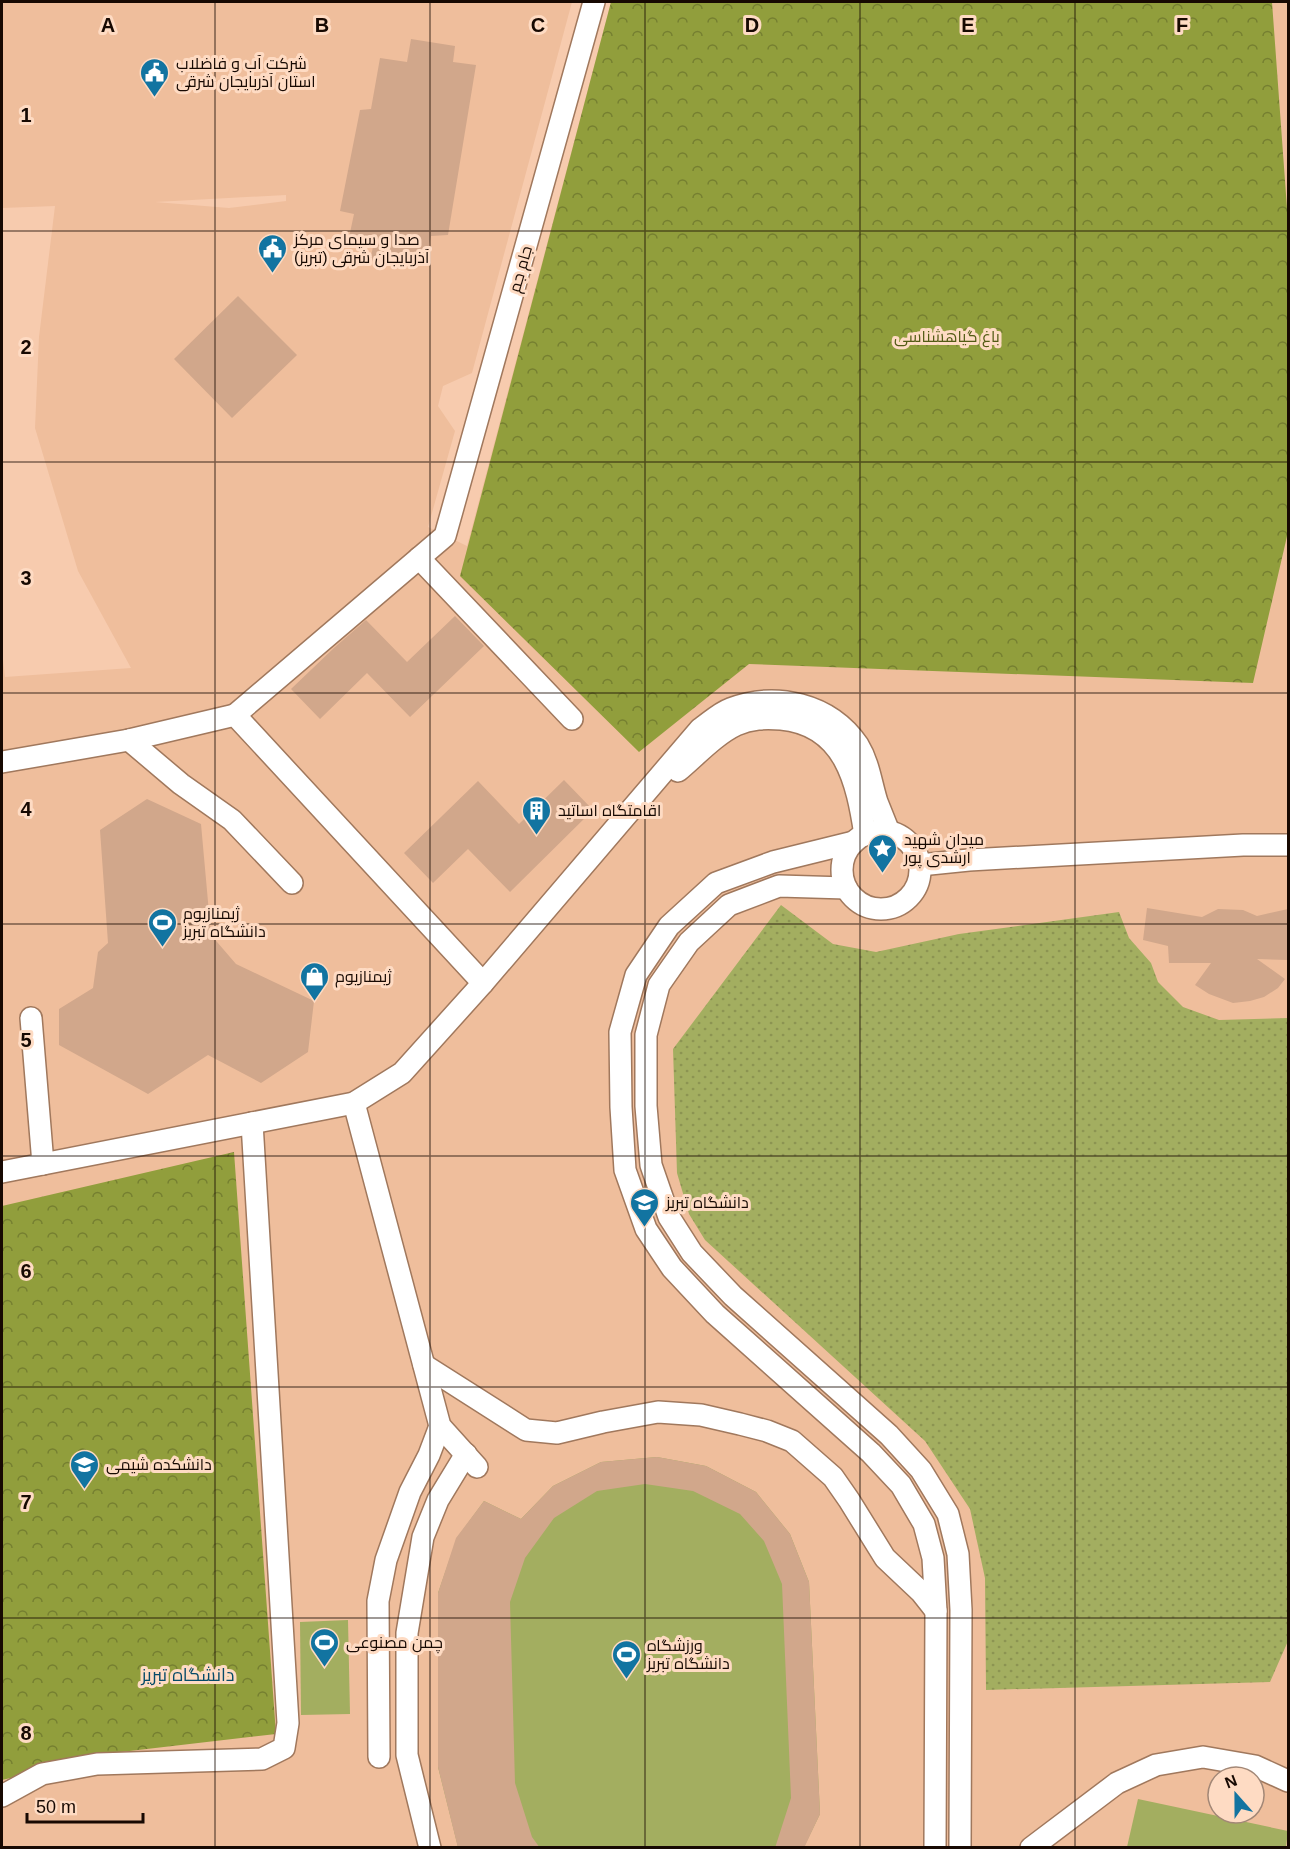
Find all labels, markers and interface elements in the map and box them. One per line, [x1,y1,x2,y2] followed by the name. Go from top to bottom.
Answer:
[101,14,115,36] text: A
[315,14,329,36] text: B
[531,14,545,36] text: C
[745,14,759,36] text: D
[961,14,975,36] text: E
[1176,14,1188,36] text: F
[176,55,315,92] place label: شرکت آب و فاضلاب استان آذربایجان شرقی
[139,56,171,98] public building icon: شرکت آب و فاضلاب استان آذربایجان شرقی
[20,104,32,126] text: 1
[293,231,430,268] place label: صدا و سیمای مرکز آذربایجان شرقی (تبریز)
[257,232,289,274] public building icon: صدا و سیمای مرکز آذربایجان شرقی (تبریز)
[506,244,538,295] street label: جام جم
[894,328,1000,348] park label: باغ گیاهشناسی
[20,336,32,358] text: 2
[20,567,32,589] text: 3
[521,794,553,836] building icon: اقامتگاه اساتید
[20,798,32,820] text: 4
[558,802,661,820] place label: اقامتگاه اساتید
[903,831,984,869] place label: میدان شهید ارشدی پور
[867,832,899,874] place icon: میدان شهید ارشدی پور
[182,905,266,941] place label: ژیمنازیوم دانشگاه تبریز
[146,906,178,948] sports icon: ژیمنازیوم دانشگاه تبریز
[298,960,330,1002] shop icon: ژیمنازیوم
[335,968,392,988] place label: ژیمنازیوم
[20,1029,32,1051] text: 5
[629,1186,661,1228] school or university icon: دانشگاه تبریز
[665,1194,749,1212] place label: دانشگاه تبریز
[20,1260,32,1282] text: 6
[69,1448,101,1490] school or university icon: دانشکده شیمی
[106,1456,212,1475] place label: دانشکده شیمی
[20,1491,32,1513] text: 7
[309,1626,341,1668] sports icon: چمن مصنوعی
[346,1634,443,1654] place label: چمن مصنوعی
[646,1637,730,1673] place label: ورزشگاه دانشگاه تبریز
[610,1638,642,1680] sports icon: ورزشگاه دانشگاه تبریز
[140,1665,235,1686] district label: دانشگاه تبریز
[20,1722,32,1744] text: 8
[1206,1765,1266,1825] north arrow
[1222,1771,1239,1791] text: N
[27,1786,142,1824] scale bar
[36,1797,76,1817] text: 50 m

